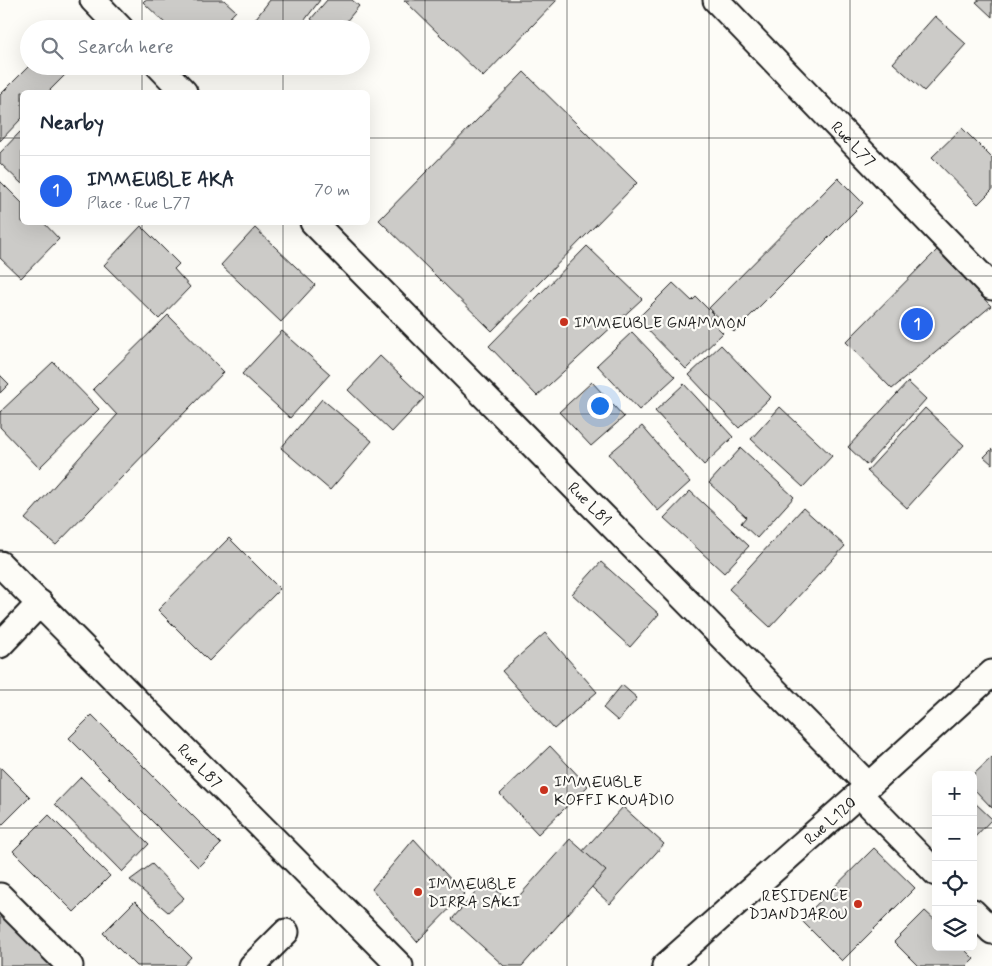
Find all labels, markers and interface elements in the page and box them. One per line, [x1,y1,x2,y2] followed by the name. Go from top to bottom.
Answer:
[20,20,370,75] search box
[38,34,66,62] icon: search
[78,35,174,60] text: Search here
[40,109,104,137] text: Nearby
[826,117,880,172] street label: Rue L77
[87,168,235,193] text: IMMEUBLE AKA
[52,180,60,201] text: 1
[314,180,350,201] text: 70 m
[87,193,190,214] text: Place · Rue L77
[901,305,933,343] pin: 1
[574,313,747,334] place label: IMMEUBLE GNAMMON
[558,316,570,328] marker: IMMEUBLE GNAMMON
[587,393,613,419] your location
[563,478,616,531] street label: Rue L81
[172,739,226,793] street label: Rue L87
[932,771,977,951] map controls
[932,771,977,816] button: +
[554,772,675,811] place label: IMMEUBLE KOFFI KOUADIO
[538,784,550,796] marker: IMMEUBLE KOFFI KOUADIO
[800,792,861,850] street label: Rue L120
[932,816,977,861] button: −
[932,861,977,906] button: locate
[428,874,520,913] place label: IMMEUBLE DIRRA SAKI
[412,886,424,898] marker: IMMEUBLE DIRRA SAKI
[749,886,848,925] place label: RESIDENCE DJANDJAROU
[852,898,864,910] marker: RESIDENCE DJANDJAROU
[932,906,977,951] button: layers

